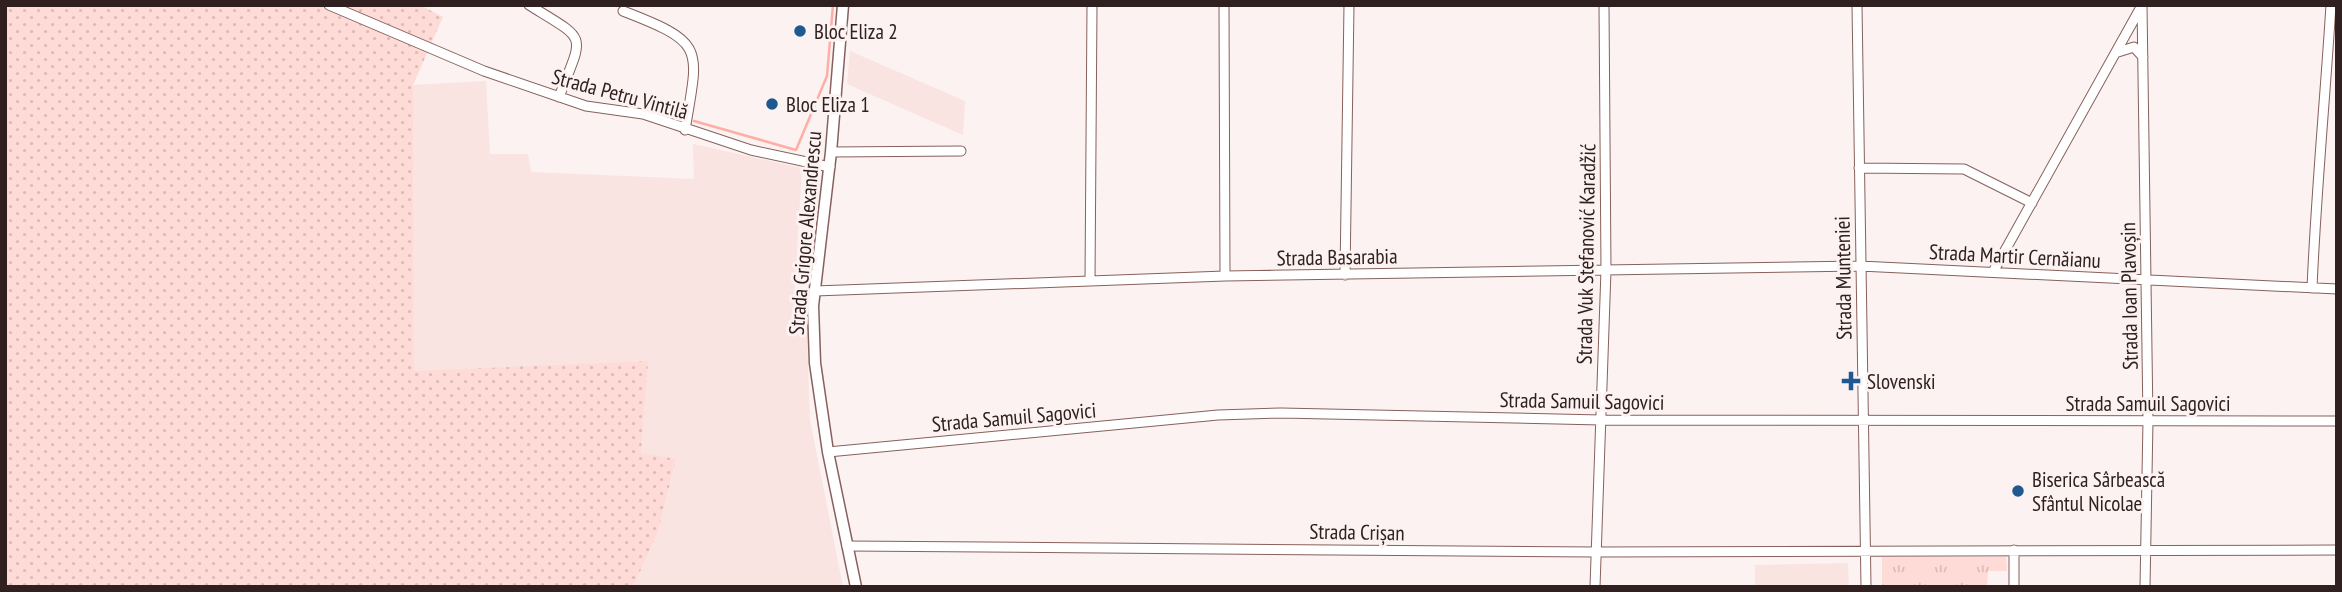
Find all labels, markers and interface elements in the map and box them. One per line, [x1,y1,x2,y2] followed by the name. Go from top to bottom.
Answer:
[814,18,898,45] place label: Bloc Eliza 2
[792,23,808,39] marker: Bloc Eliza 2
[549,63,691,125] street label: Strada Petru Vintilă
[786,91,870,118] place label: Bloc Eliza 1
[764,96,780,112] marker: Bloc Eliza 1
[783,130,827,336] street label: Strada Grigore Alexandrescu
[1571,143,1601,365] street label: Strada Vuk Stefanović Karadžić
[1828,216,1858,340] street label: Strada Munteniei
[2114,222,2144,370] street label: Strada Ioan Plavoșin
[1929,238,2101,274] street label: Strada Martir Cernăianu
[1276,242,1398,272] street label: Strada Basarabia
[1867,368,1936,395] place label: Slovenski
[1841,371,1861,391] marker: Slovenski
[1499,386,1665,416] street label: Strada Samuil Sagovici
[2066,390,2231,417] street label: Strada Samuil Sagovici
[931,396,1097,438] street label: Strada Samuil Sagovici
[2032,466,2165,517] place label: Biserica Sârbească Sfântul Nicolae
[2010,483,2026,499] marker: Biserica Sârbească Sfântul Nicolae
[1309,518,1405,546] street label: Strada Crișan

